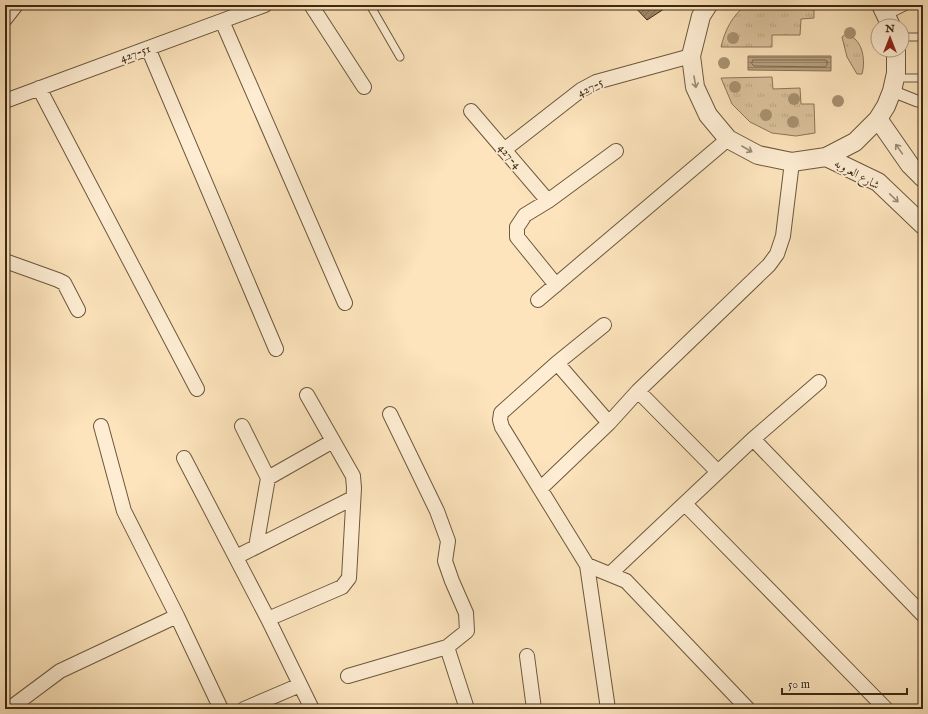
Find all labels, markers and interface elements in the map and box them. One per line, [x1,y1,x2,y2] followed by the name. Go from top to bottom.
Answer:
[870,18,910,58] north arrow
[884,22,895,36] text: N
[118,41,152,66] street label: 427-51
[575,74,606,100] street label: 427-5
[691,76,699,89] one-way arrow
[495,141,525,172] street label: 427-4
[895,144,903,155] one-way arrow
[741,146,753,154] one-way arrow
[830,156,882,196] street label: شارع العروبه
[889,193,899,203] one-way arrow
[782,670,907,696] scale bar
[788,677,810,692] text: 50 m

